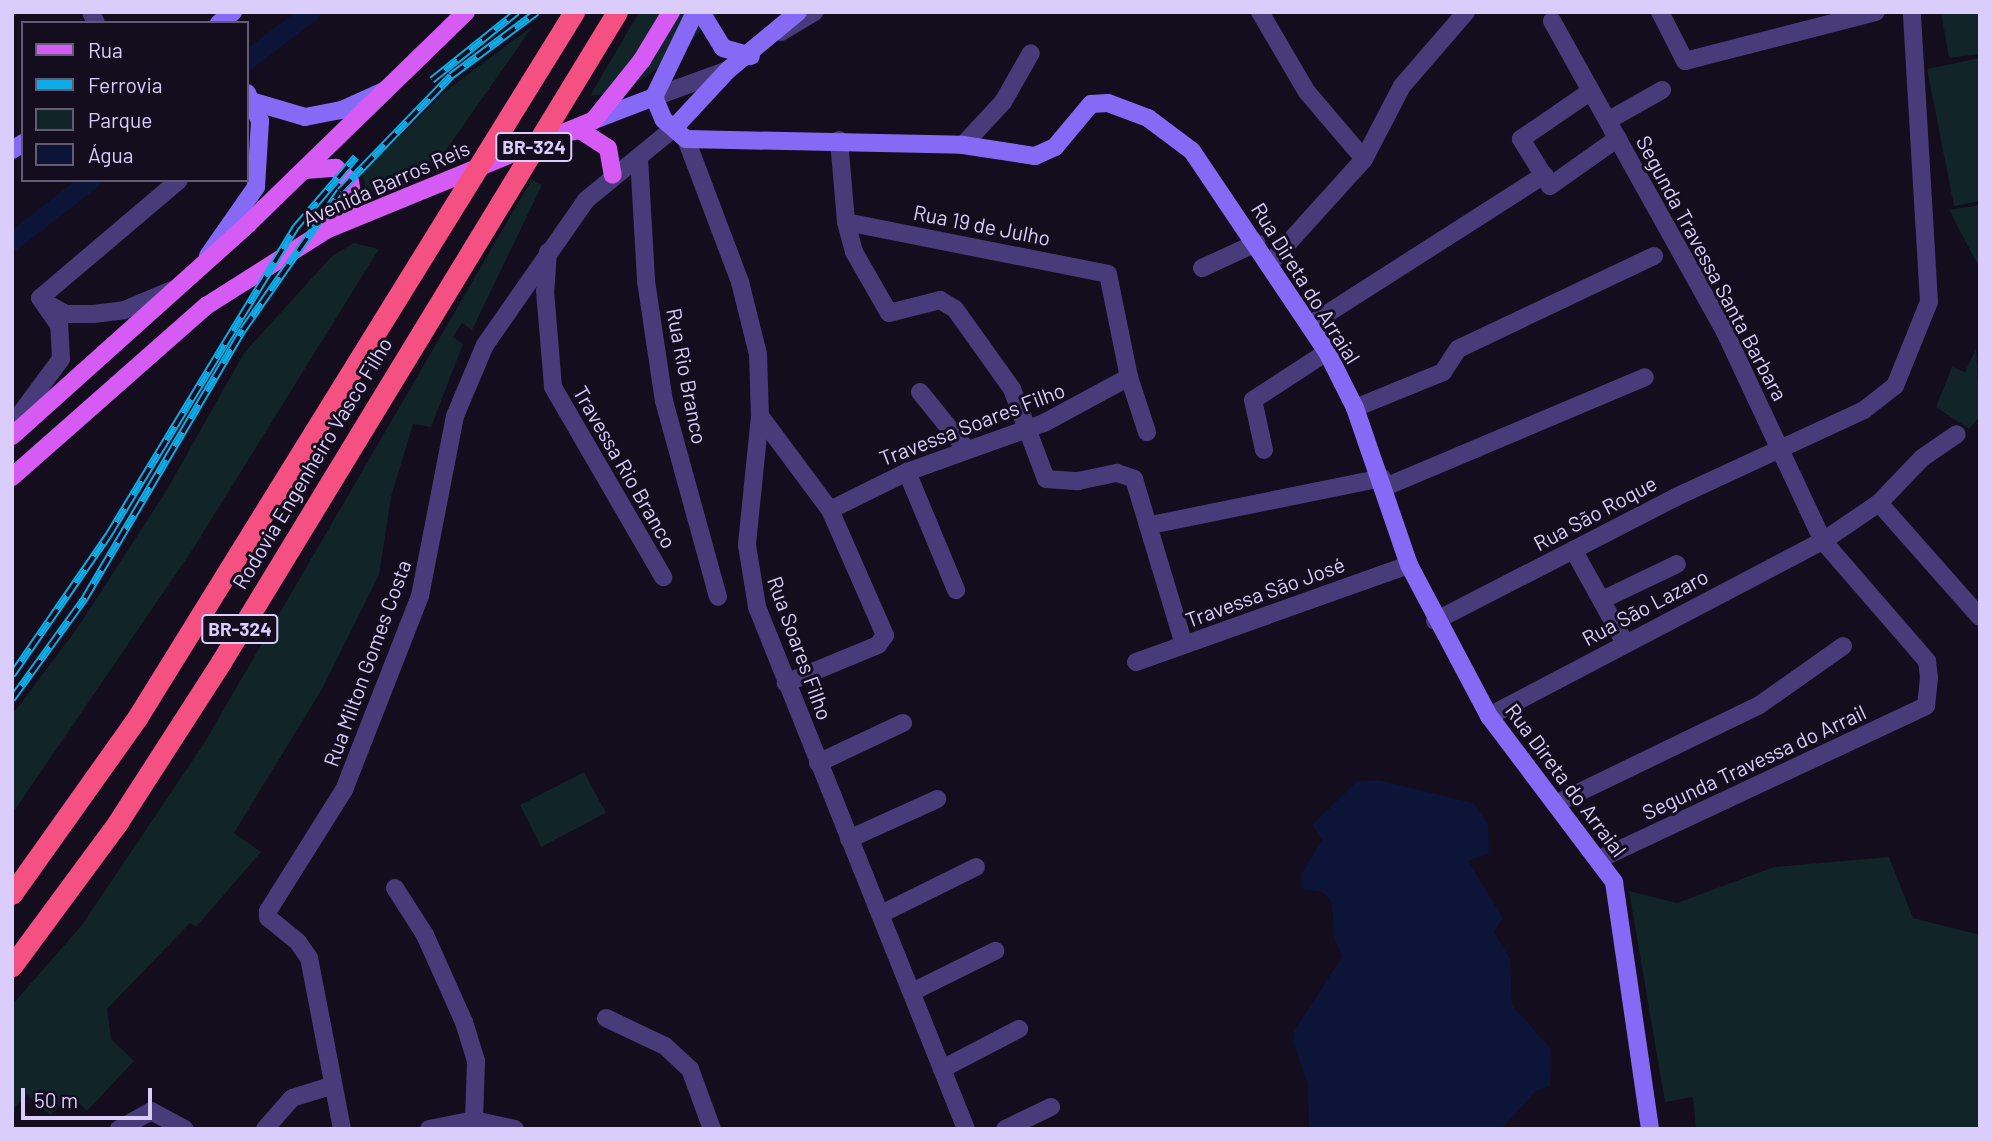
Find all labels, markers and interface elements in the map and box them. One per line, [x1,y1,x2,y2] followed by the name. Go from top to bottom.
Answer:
[21,21,248,182] legend
[88,37,123,62] text: Rua
[88,72,163,97] text: Ferrovia
[88,107,153,132] text: Parque
[1631,131,1793,405] street label: Segunda Travessa Santa Barbara
[494,132,574,162] road number: BR-324
[299,135,473,231] street label: Avenida Barros Reis
[88,142,134,167] text: Água
[1246,198,1366,368] street label: Rua Direta do Arraial
[911,199,1053,251] street label: Rua 19 de Julho
[661,306,713,446] street label: Rua Rio Branco
[227,333,397,593] street label: Rodovia Engenheiro Vasco Filho
[876,377,1068,471] street label: Travessa Soares Filho
[568,381,682,553] street label: Travessa Rio Branco
[1529,470,1661,556] street label: Rua São Roque
[1182,551,1348,633] street label: Travessa São José
[318,556,416,770] street label: Rua Milton Gomes Costa
[1578,563,1712,651] street label: Rua São Lazaro
[762,573,838,723] street label: Rua Soares Filho
[200,614,280,644] road number: BR-324
[1500,698,1632,862] street label: Rua Direta do Arraial
[1638,699,1870,825] street label: Segunda Travessa do Arrail
[24,1074,156,1118] scale bar
[34,1087,78,1112] text: 50 m

